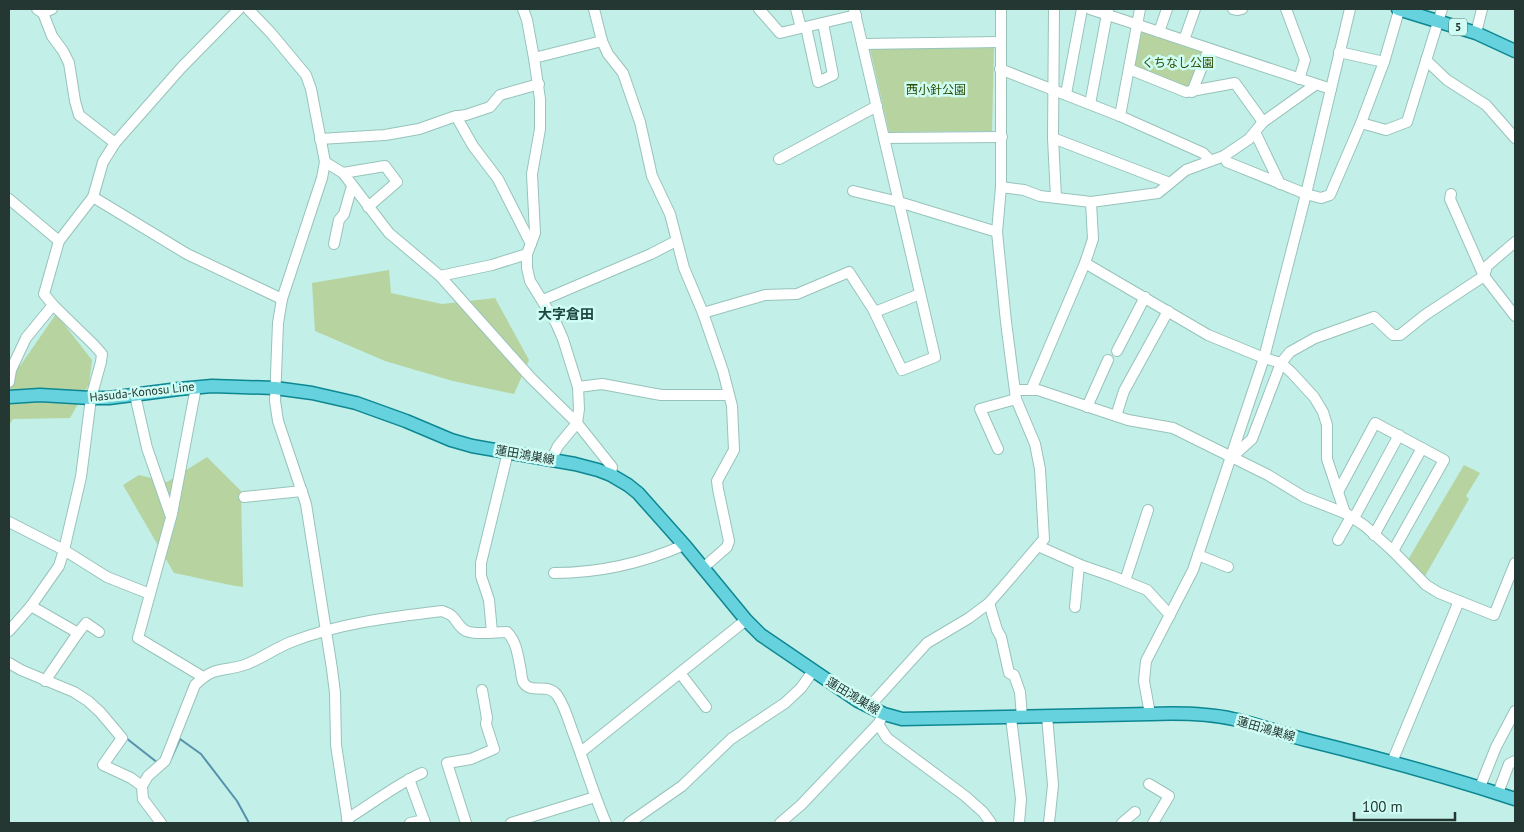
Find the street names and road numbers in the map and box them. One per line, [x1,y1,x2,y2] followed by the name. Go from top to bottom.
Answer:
[1449,18,1467,36] road number: 5
[89,379,195,404] street label: Hasuda-Konosu Line
[494,442,556,467] street label: 蓮田鴻巣線
[824,674,883,717] street label: 蓮田鴻巣線
[1235,713,1297,744] street label: 蓮田鴻巣線

